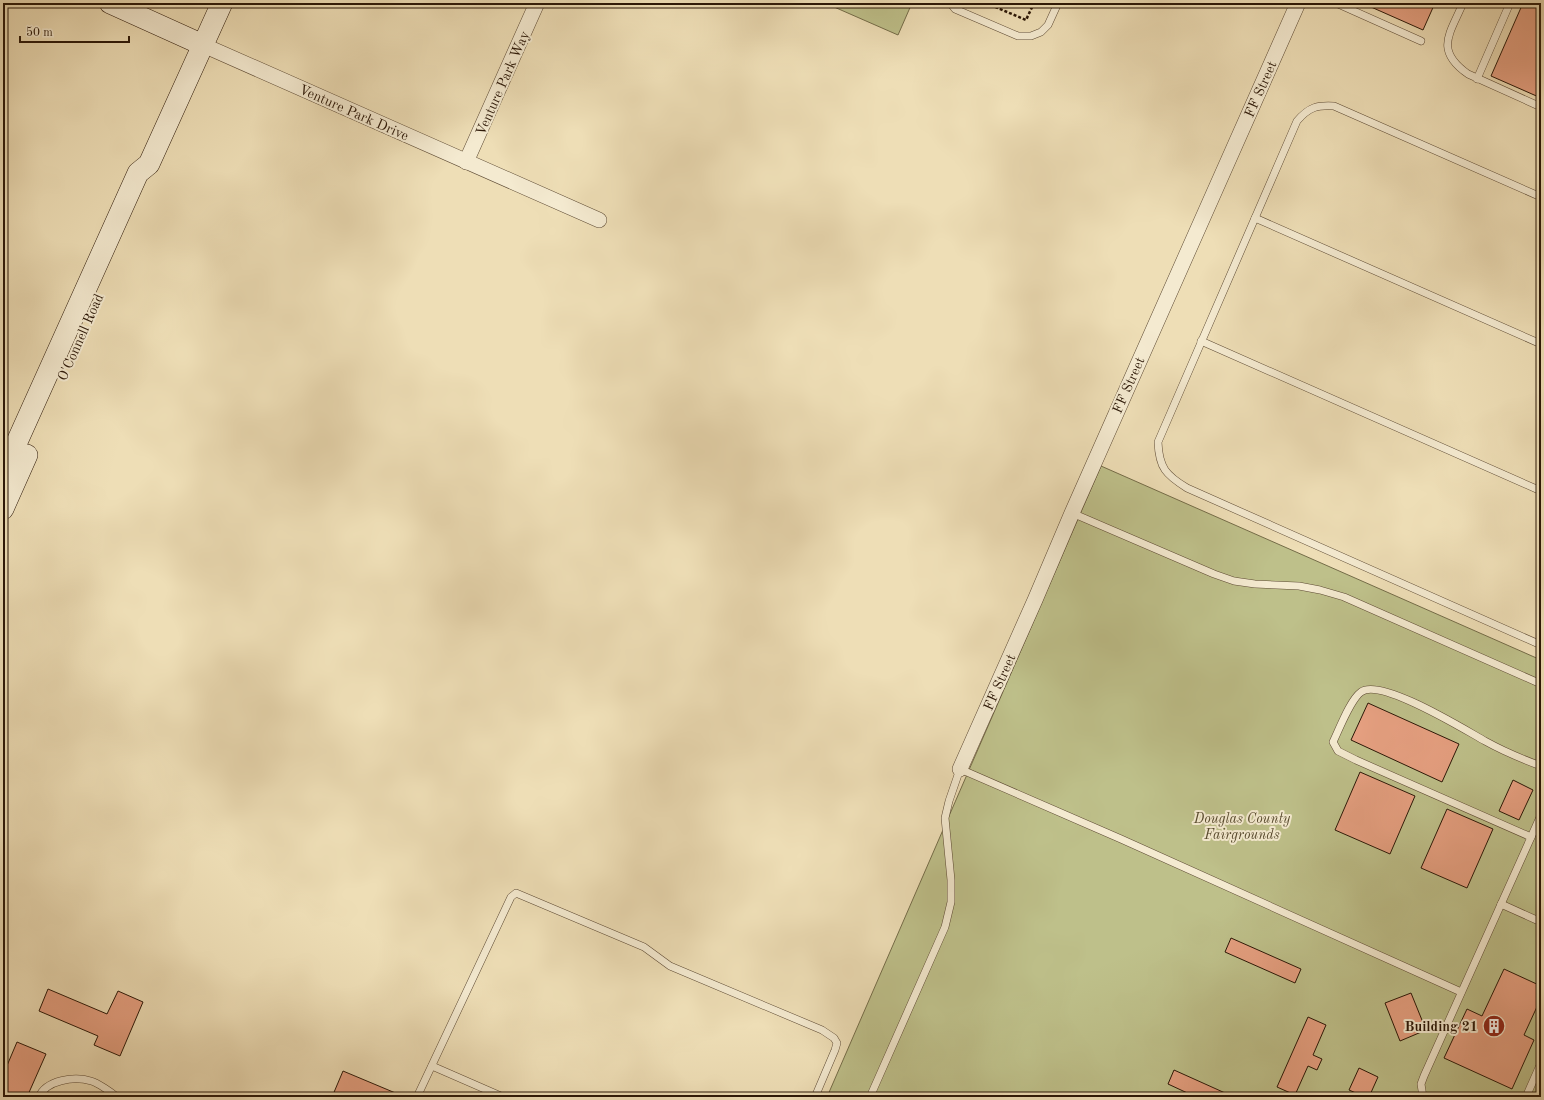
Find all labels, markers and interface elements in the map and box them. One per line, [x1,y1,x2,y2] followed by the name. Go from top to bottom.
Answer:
[20,18,129,44] scale bar
[26,26,53,39] text: 50 m
[474,29,532,138] street label: Venture Park Way
[1242,59,1280,120] street label: FF Street
[297,82,410,143] street label: Venture Park Drive
[55,292,106,383] street label: O'Connell Road
[1110,355,1148,416] street label: FF Street
[981,652,1019,713] street label: FF Street
[1193,812,1291,843] park label: Douglas County Fairgrounds
[1481,1013,1507,1039] building icon: Building 21
[1405,1020,1478,1034] place label: Building 21

